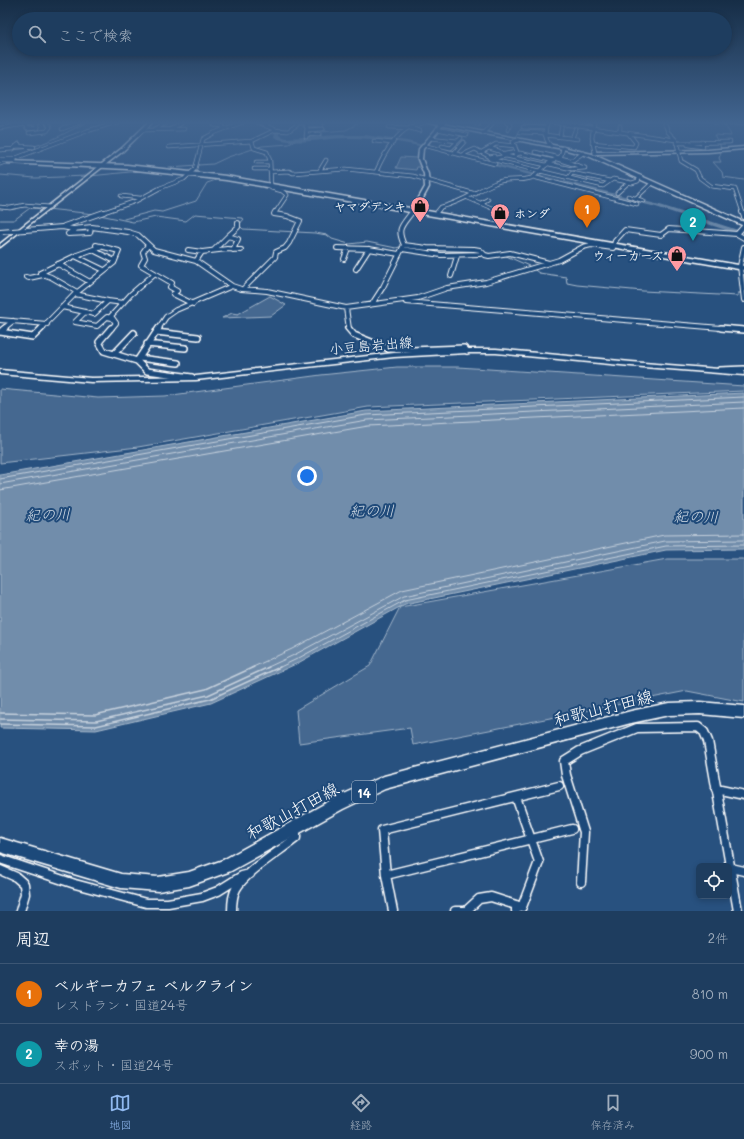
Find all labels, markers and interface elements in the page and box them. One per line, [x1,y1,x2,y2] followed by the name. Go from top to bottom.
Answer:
[12,12,732,56] search box
[26,23,48,45] icon: search
[58,25,133,45] text: ここで検索
[409,195,431,223] shop icon: ヤマダデンキ
[574,195,600,228] pin: 1
[334,198,406,214] place label: ヤマダデンキ
[489,202,511,230] shop icon: ホンダ
[514,205,550,221] place label: ホンダ
[680,208,706,241] pin: 2
[666,244,688,272] shop icon: ウィーカーズ
[592,247,663,263] place label: ウィーカーズ
[328,332,414,358] street label: 小豆島岩出線
[297,466,317,486] your location
[349,500,395,520] water label: 紀の川
[25,504,71,524] water label: 紀の川
[673,506,719,526] water label: 紀の川
[551,684,655,730] street label: 和歌山打田線
[242,776,342,844] street label: 和歌山打田線
[352,781,376,803] road number: 14
[696,863,732,899] map controls
[696,863,732,899] button: locate
[16,927,50,949] text: 周辺
[708,929,728,946] text: 2件
[54,975,253,995] text: ベルギーカフェ ベルクライン
[26,985,32,1002] text: 1
[692,985,728,1002] text: 810 m
[54,996,188,1013] text: レストラン · 国道24号
[54,1035,99,1055] text: 幸の湯
[25,1045,33,1062] text: 2
[690,1045,728,1062] text: 900 m
[54,1056,174,1073] text: スポット · 国道24号
[109,1092,131,1132] tab: 地図
[350,1092,372,1132] tab: 経路
[591,1092,635,1132] tab: 保存済み

